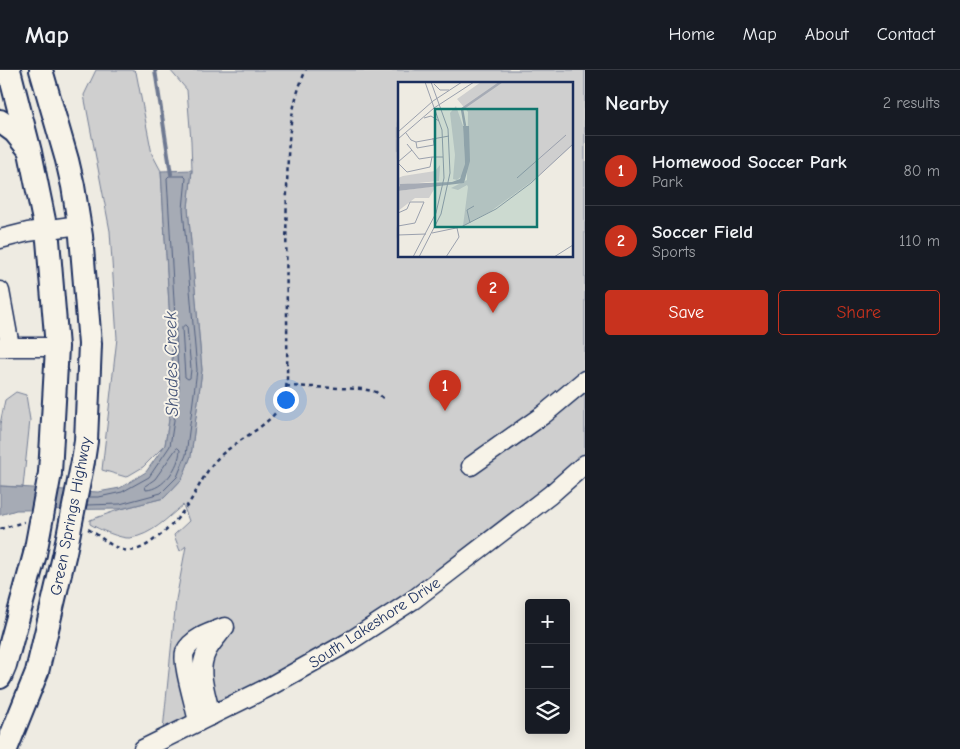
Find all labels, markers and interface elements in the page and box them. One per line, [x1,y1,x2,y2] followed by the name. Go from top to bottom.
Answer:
[25,21,69,49] text: Map
[668,24,715,45] text: Home
[743,24,777,45] text: Map
[805,24,849,45] text: About
[877,24,935,45] text: Contact
[398,82,572,258] inset map
[605,91,669,115] text: Nearby
[883,94,940,112] text: 2 results
[652,151,847,173] text: Homewood Soccer Park
[618,162,624,180] text: 1
[903,162,940,180] text: 80 m
[652,173,683,191] text: Park
[652,221,753,243] text: Soccer Field
[617,232,625,250] text: 2
[899,232,940,250] text: 110 m
[652,243,695,261] text: Sports
[477,272,509,313] pin: 2
[605,290,768,335] button: Save
[778,290,940,335] button: Share
[160,311,183,417] water label: Shades Creek
[429,370,461,411] pin: 1
[273,387,299,413] your location
[47,434,95,597] street label: Green Springs Highway
[306,574,444,672] street label: South Lakeshore Drive
[525,599,570,734] map controls
[525,599,570,644] button: +
[525,644,570,689] button: −
[525,689,570,734] button: layers

